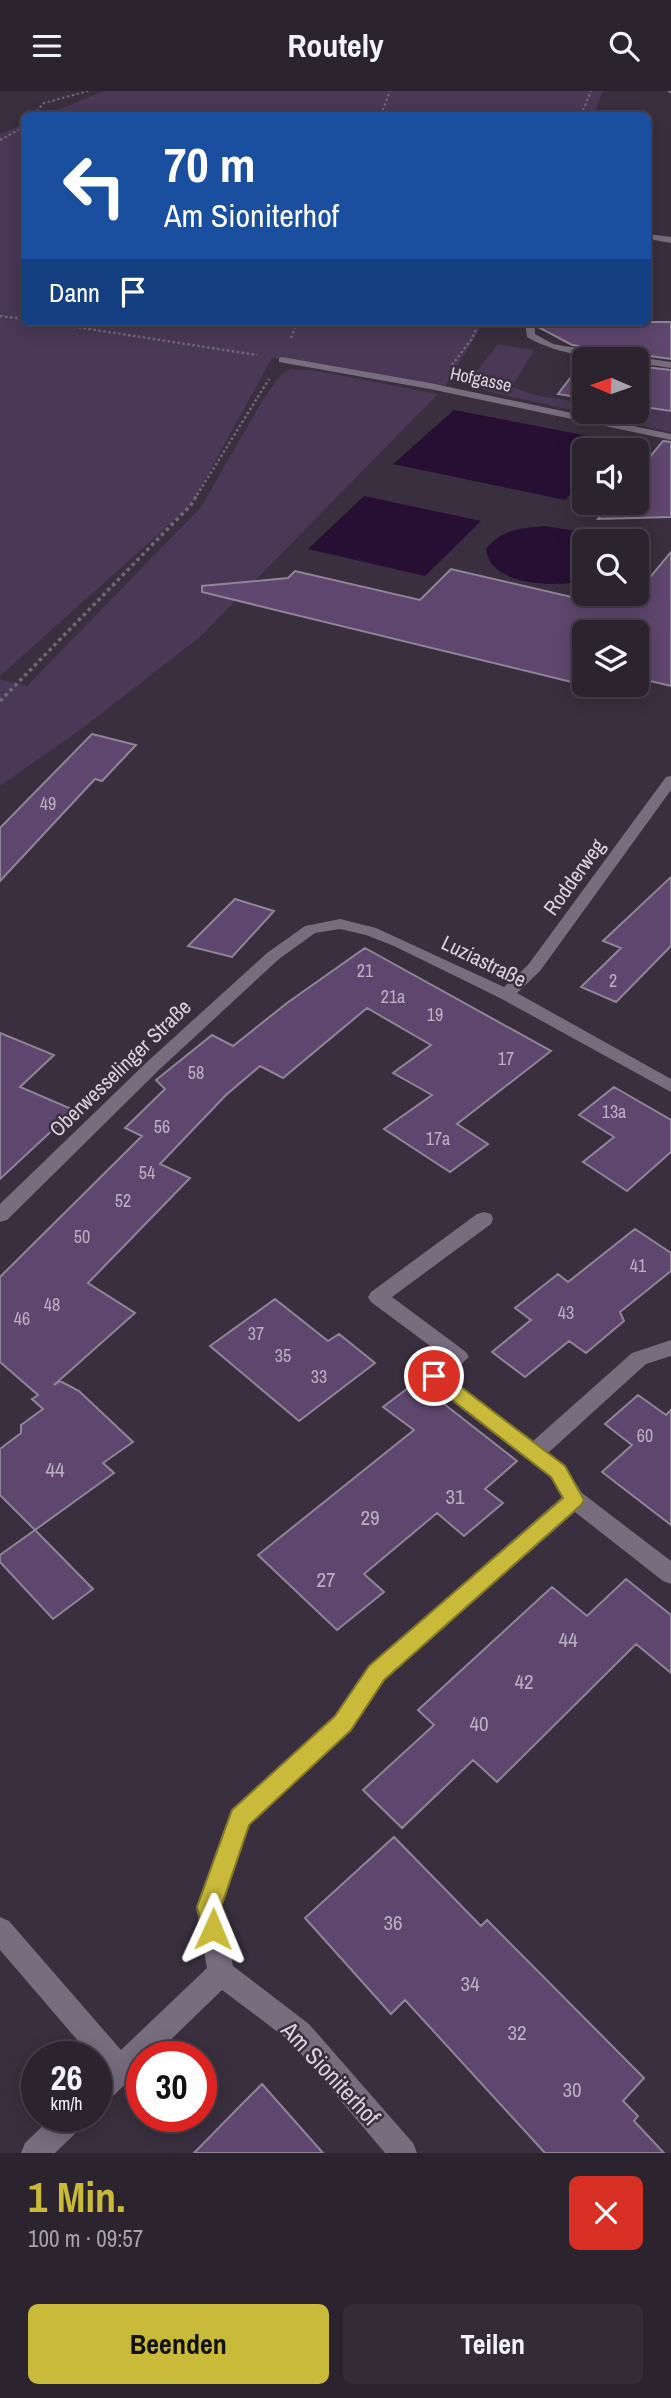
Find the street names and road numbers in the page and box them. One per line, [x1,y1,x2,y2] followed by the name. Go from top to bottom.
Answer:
[448,360,514,398] street label: Hofgasse
[536,833,612,921] street label: Rodderweg
[437,928,531,994] street label: Luziastraße
[43,993,197,1143] street label: Oberwesselinger Straße
[274,2013,388,2132] street label: Am Sioniterhof

